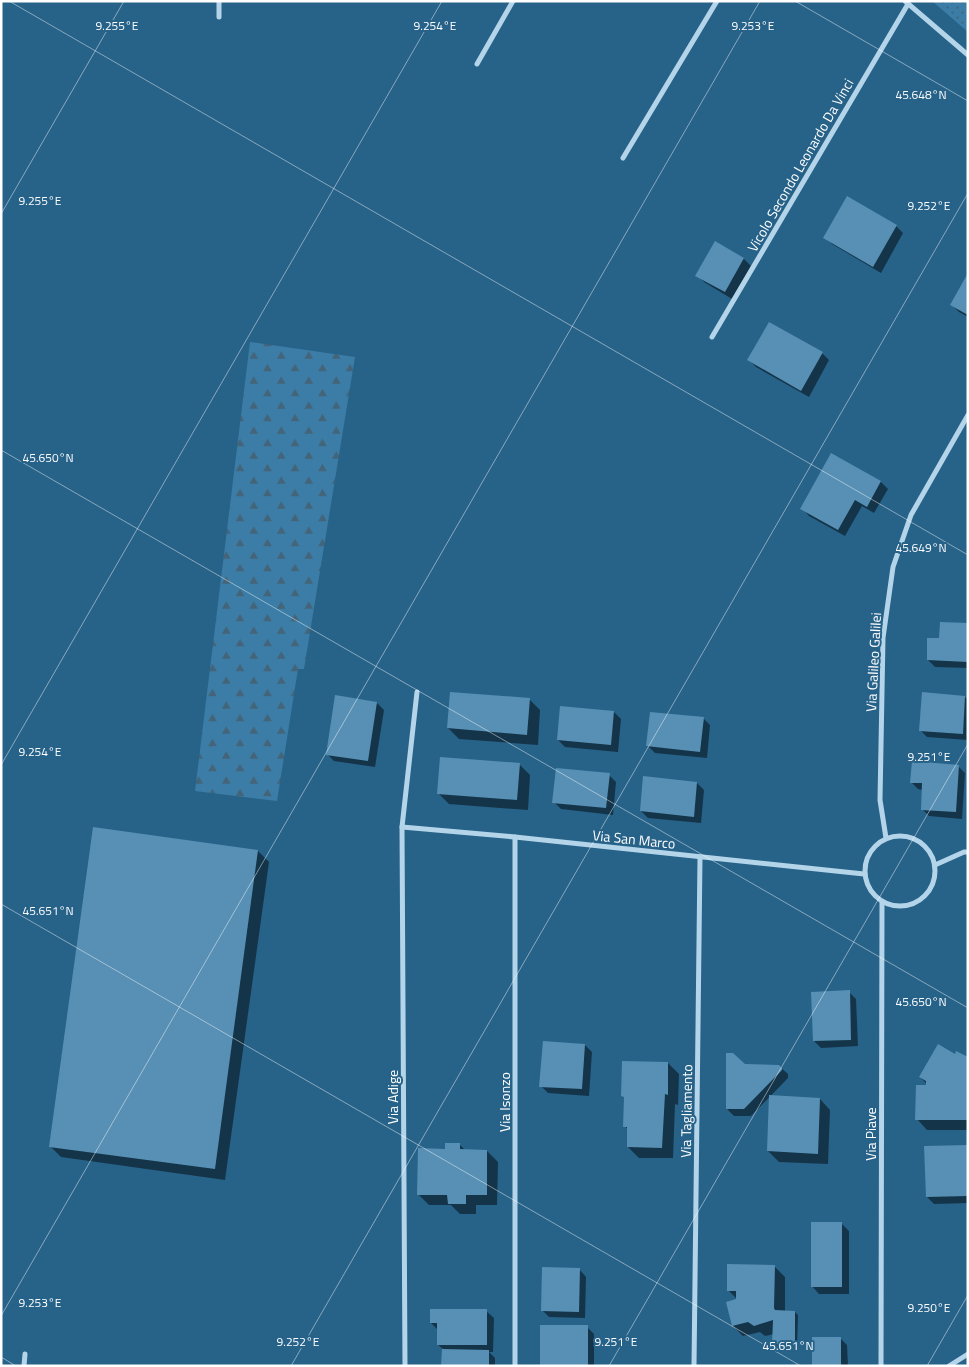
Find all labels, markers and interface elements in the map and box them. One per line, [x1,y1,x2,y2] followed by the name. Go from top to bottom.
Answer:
[96,16,139,35] text: 9.255°E
[414,16,457,35] text: 9.254°E
[732,16,775,35] text: 9.253°E
[742,74,858,256] street label: Vicolo Secondo Leonardo Da Vinci
[895,85,947,104] text: 45.648°N
[19,191,62,210] text: 9.255°E
[908,196,951,215] text: 9.252°E
[22,448,74,467] text: 45.650°N
[895,538,947,557] text: 45.649°N
[860,612,886,712] street label: Via Galileo Galilei
[19,742,62,761] text: 9.254°E
[908,747,951,766] text: 9.251°E
[591,824,677,854] street label: Via San Marco
[22,901,74,920] text: 45.651°N
[895,992,947,1011] text: 45.650°N
[675,1064,697,1158] street label: Via Tagliamento
[382,1070,403,1124] street label: Via Adige
[494,1072,515,1132] street label: Via Isonzo
[860,1107,881,1161] street label: Via Piave
[19,1293,62,1312] text: 9.253°E
[908,1298,951,1317] text: 9.250°E
[277,1332,320,1351] text: 9.252°E
[595,1332,638,1351] text: 9.251°E
[762,1336,814,1355] text: 45.651°N

